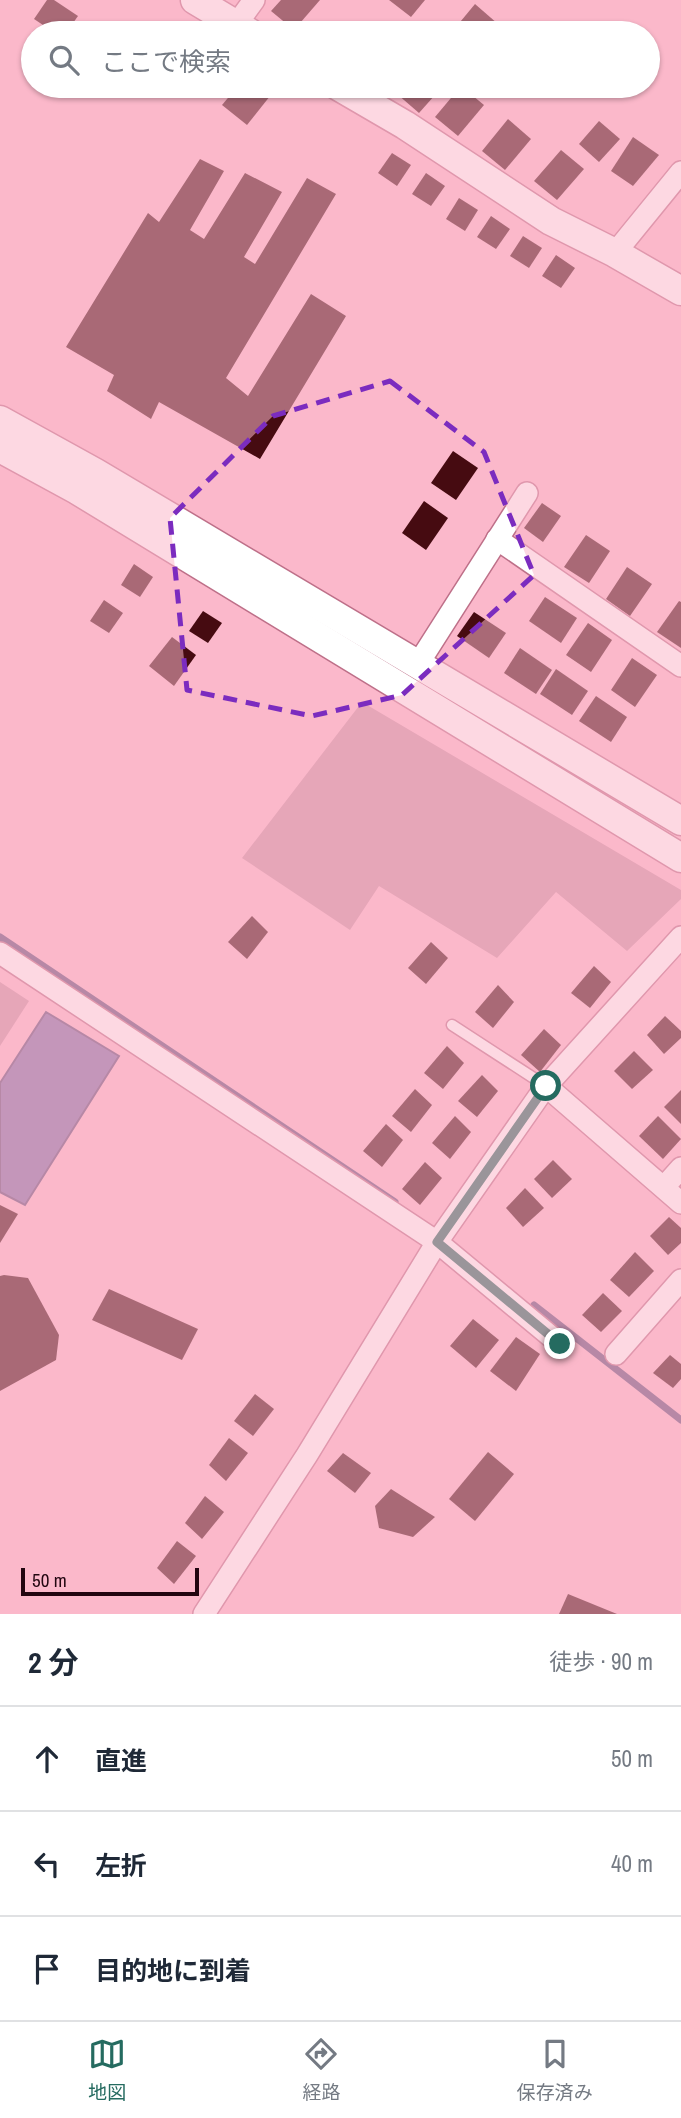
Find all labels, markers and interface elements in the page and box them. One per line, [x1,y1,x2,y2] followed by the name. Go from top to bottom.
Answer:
[21,21,660,98] search box
[45,41,83,79] icon: search
[101,44,231,79] text: ここで検索
[530,1070,561,1101] route start
[544,1328,575,1359] route end
[21,1565,200,1597] scale bar
[32,1567,67,1593] text: 50 m
[28,1642,79,1682] text: 2 分
[549,1646,653,1677] text: 徒歩 · 90 m
[28,1740,66,1778] icon: ahead
[95,1743,147,1778] text: 直進
[611,1743,653,1774] text: 50 m
[28,1845,66,1883] icon: left
[95,1848,147,1883] text: 左折
[611,1848,653,1879] text: 40 m
[28,1950,66,1988] icon: arrive
[95,1953,251,1988] text: 目的地に到着
[88,2035,126,2105] tab: 地図
[302,2035,341,2105] tab: 経路
[517,2035,593,2105] tab: 保存済み

